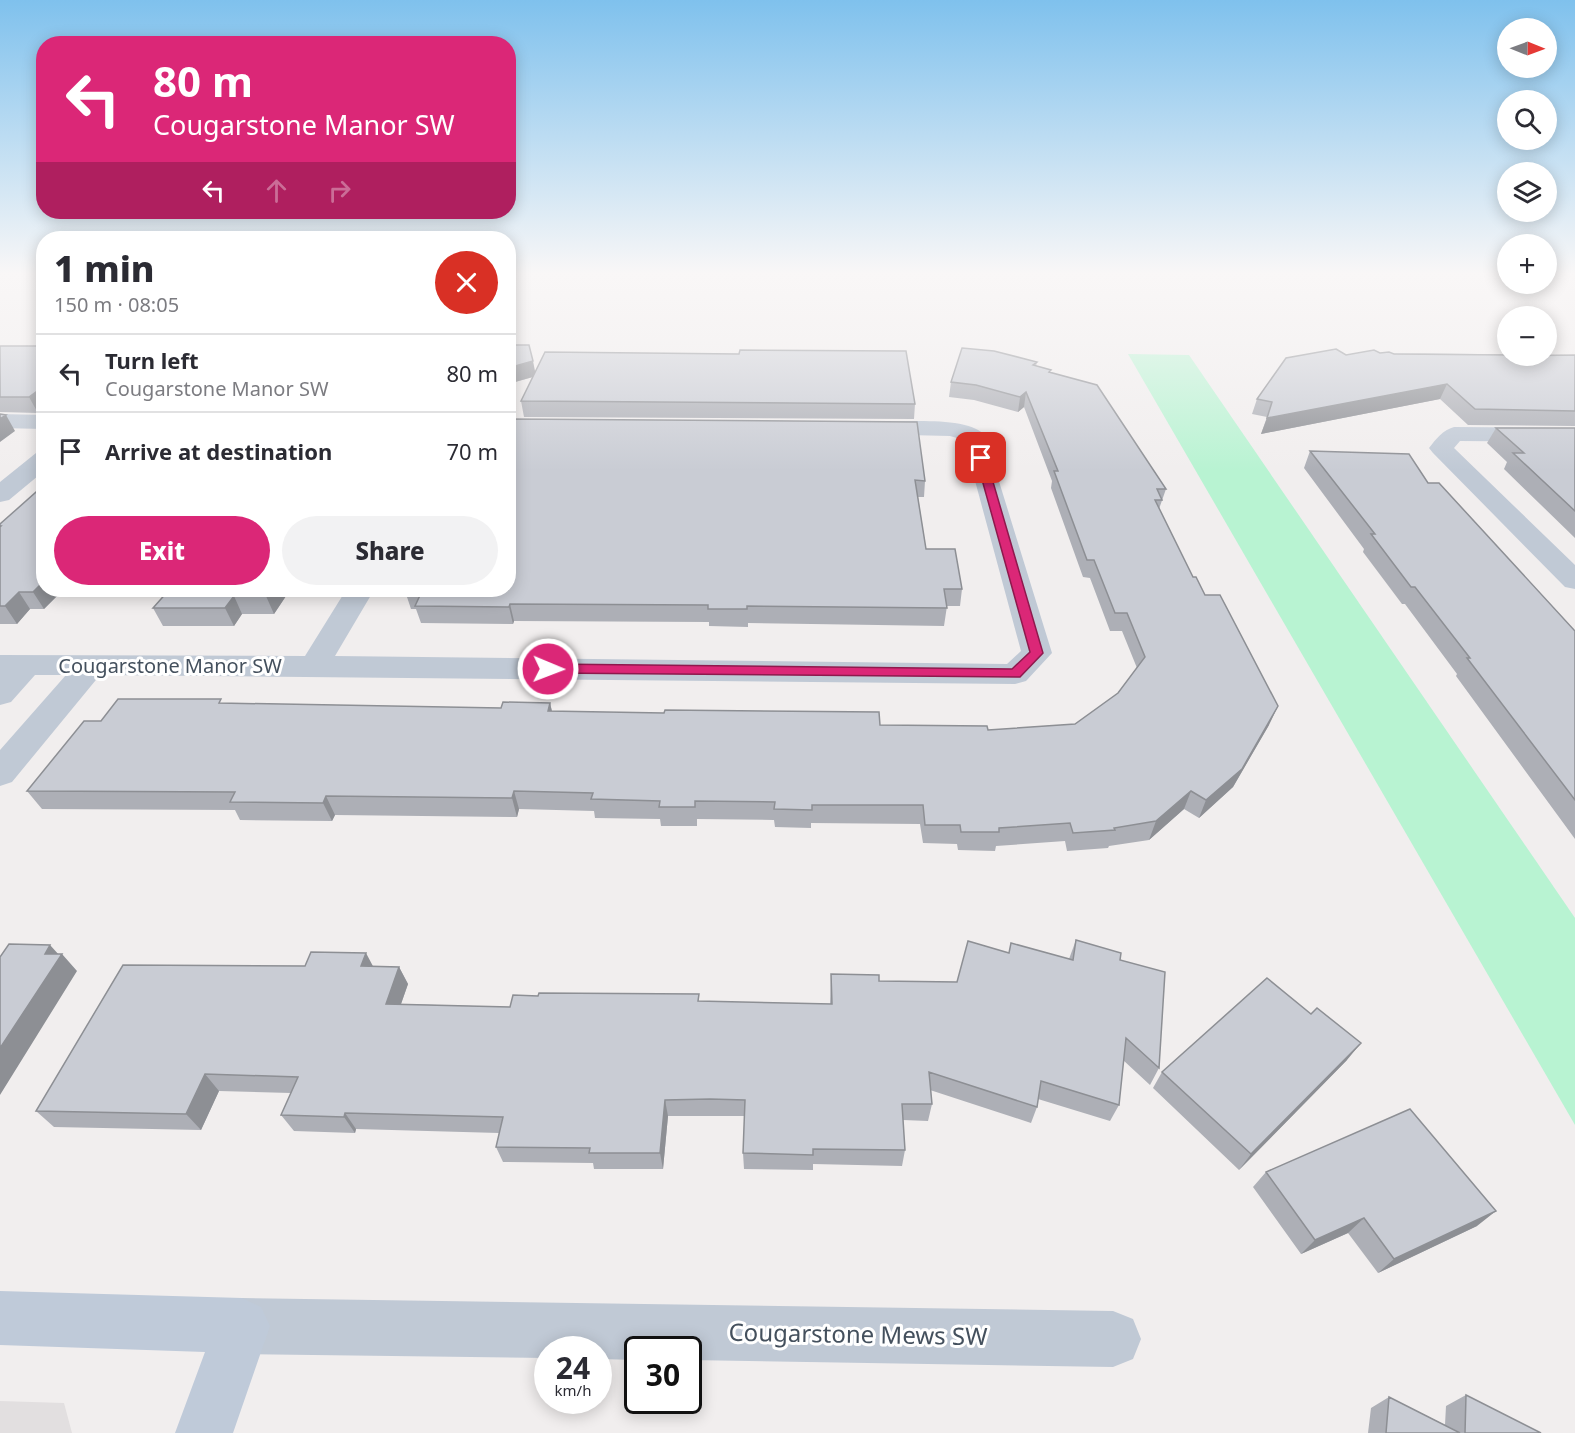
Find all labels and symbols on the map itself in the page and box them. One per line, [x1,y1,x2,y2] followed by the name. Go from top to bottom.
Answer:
[1497,18,1557,78] north arrow
[955,432,1006,483] pin
[516,637,580,701] position arrow
[58,652,282,679] street label: Cougarstone Manor SW
[728,1315,988,1352] street label: Cougarstone Mews SW
[624,1336,702,1414] speed limit sign: 30

